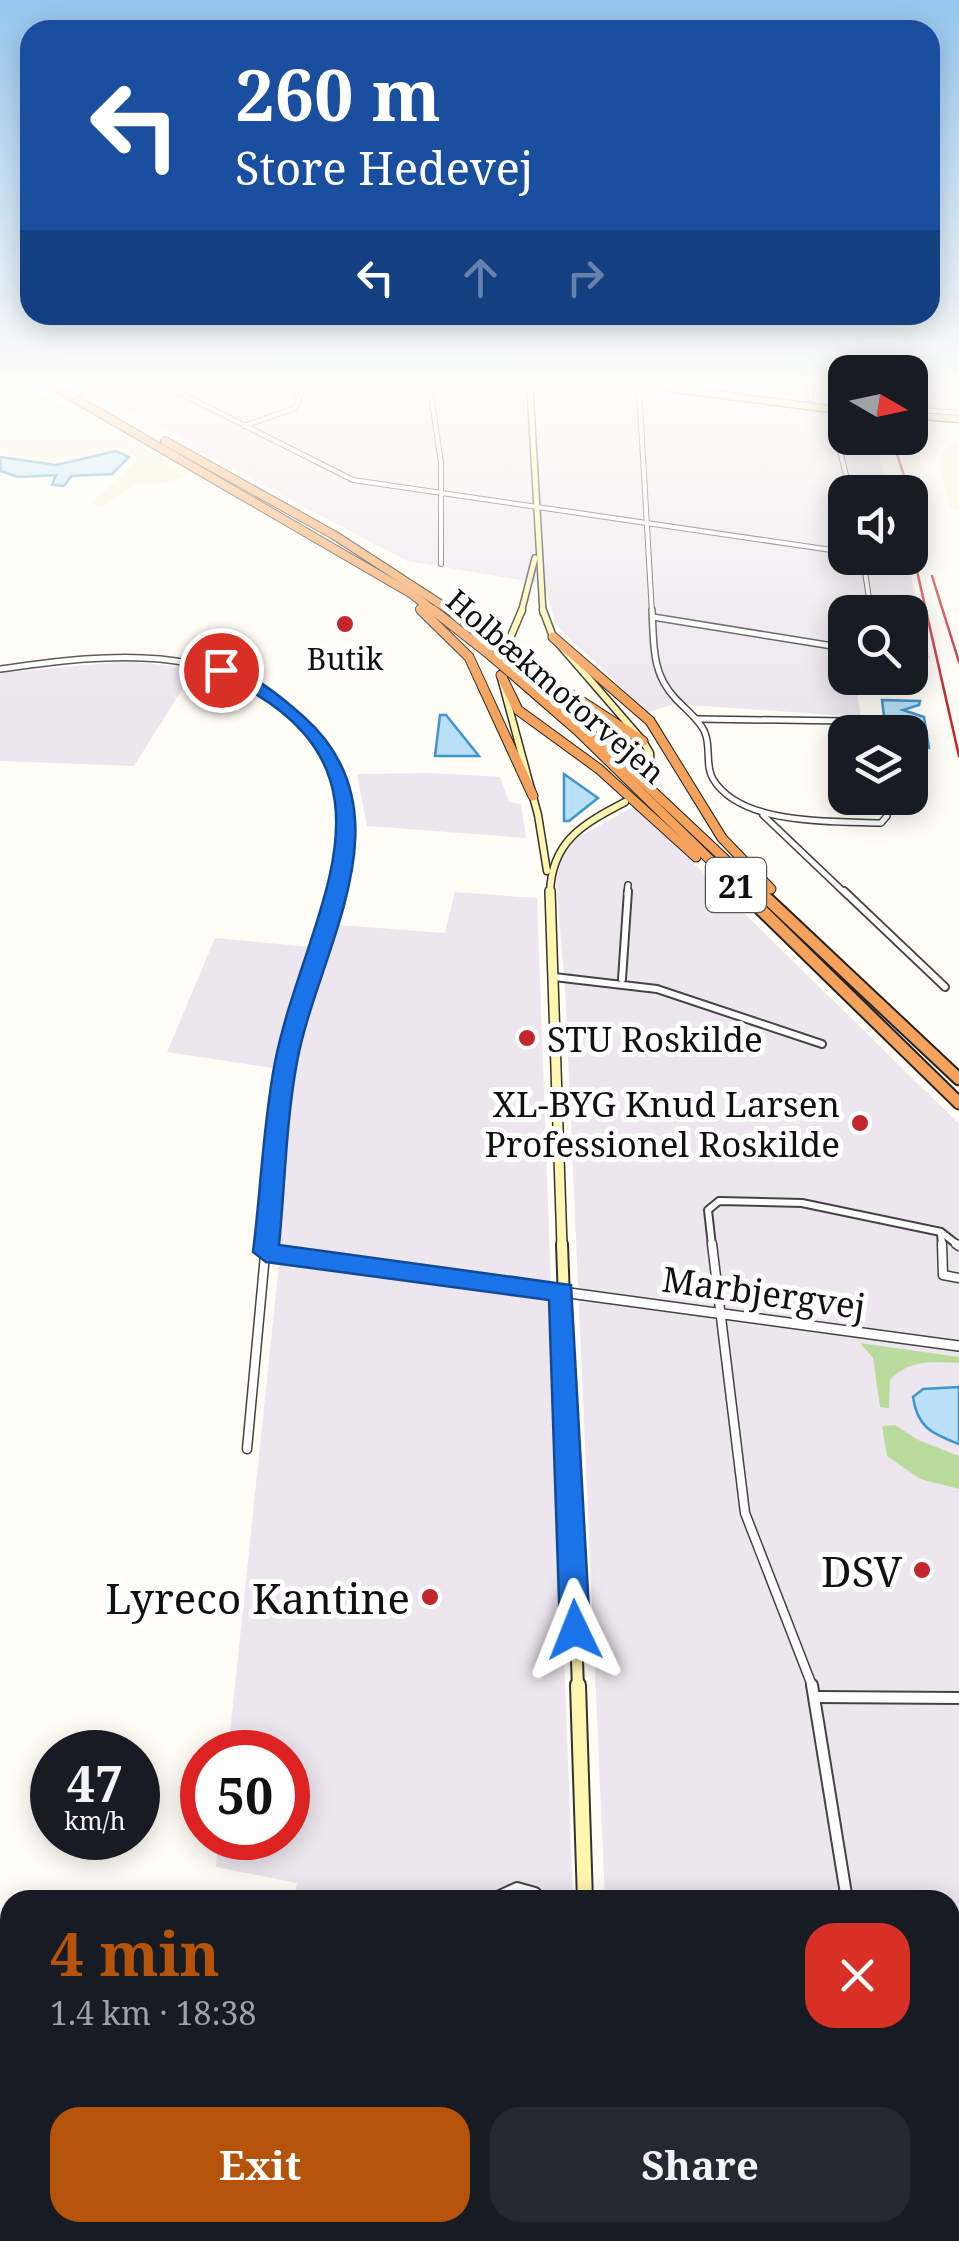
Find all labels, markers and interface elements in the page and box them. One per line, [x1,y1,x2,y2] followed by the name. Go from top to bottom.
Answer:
[235,46,441,142] text: 260 m
[70,60,200,190] icon: left
[235,137,533,198] text: Store Hedevej
[348,250,403,305] icon: left
[453,250,508,305] icon: ahead
[558,250,613,305] icon: right
[828,355,928,455] north arrow
[828,355,928,815] map controls
[828,475,928,575] button: sound
[438,580,674,792] street label: Holbækmotorvejen
[828,595,928,695] button: search
[334,613,356,635] marker: Butik
[179,628,264,713] pin
[307,638,384,679] place label: Butik
[194,643,249,698] icon: arrive
[828,715,928,815] button: layers
[706,858,766,912] road number: 21
[547,1015,763,1062] place label: STU Roskilde
[516,1027,538,1049] marker: STU Roskilde
[485,1080,840,1167] place label: XL-BYG Knud Larsen Professionel Roskilde
[849,1112,871,1134] marker: XL-BYG Knud Larsen Professionel Roskilde
[659,1254,869,1330] street label: Marbjergvej
[821,1542,903,1599] place label: DSV
[911,1559,933,1581] marker: DSV
[105,1569,410,1626] place label: Lyreco Kantine
[523,1578,627,1682] position arrow
[419,1586,441,1608] marker: Lyreco Kantine
[180,1730,310,1860] speed limit sign: 50
[67,1749,123,1817] text: 47
[64,1803,126,1837] text: km/h
[50,1912,220,1994] text: 4 min
[805,1923,910,2028] button: close
[50,1991,256,2034] text: 1.4 km · 18:38
[50,2107,470,2222] button: Exit
[490,2107,910,2222] button: Share

